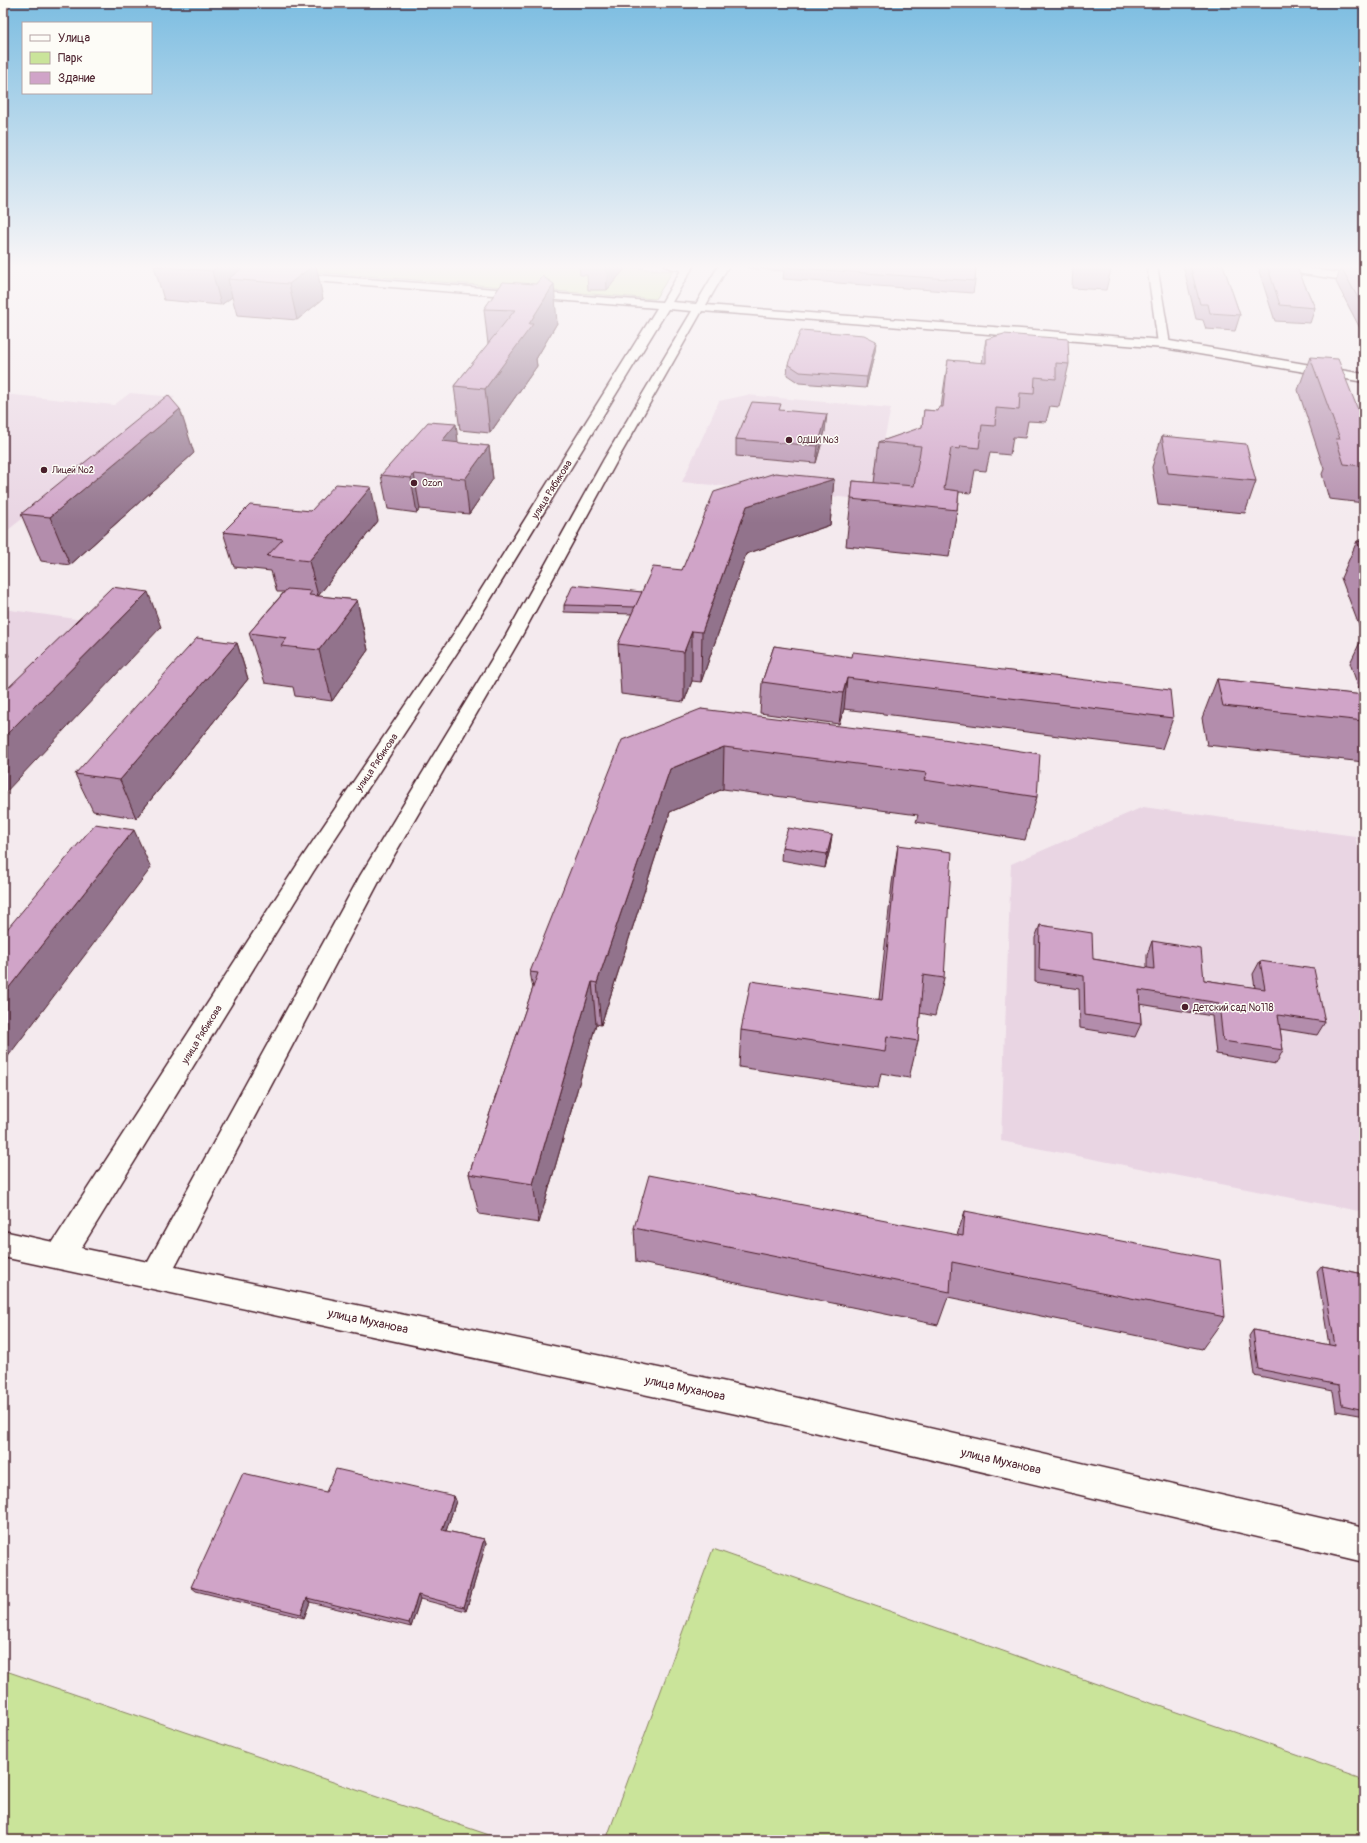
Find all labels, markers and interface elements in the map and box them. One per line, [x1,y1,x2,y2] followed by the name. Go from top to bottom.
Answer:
[22,22,152,94] legend
[58,31,90,46] text: Улица
[58,51,83,66] text: Парк
[58,71,95,86] text: Здание
[784,435,794,445] marker: ОДШИ №3
[797,435,839,446] place label: ОДШИ №3
[528,458,575,522] street label: улица Рябикова
[39,465,49,475] marker: Лицей №2
[51,465,94,476] place label: Лицей №2
[409,478,419,488] marker: Ozon
[422,478,442,489] place label: Ozon
[353,731,401,795] street label: улица Рябикова
[1180,1002,1190,1012] marker: Детский сад №118
[1192,1002,1274,1014] place label: Детский сад №118
[178,1003,225,1067] street label: улица Рябикова
[325,1305,410,1337] street label: улица Муханова
[642,1372,727,1404] street label: улица Муханова
[958,1445,1043,1478] street label: улица Муханова

